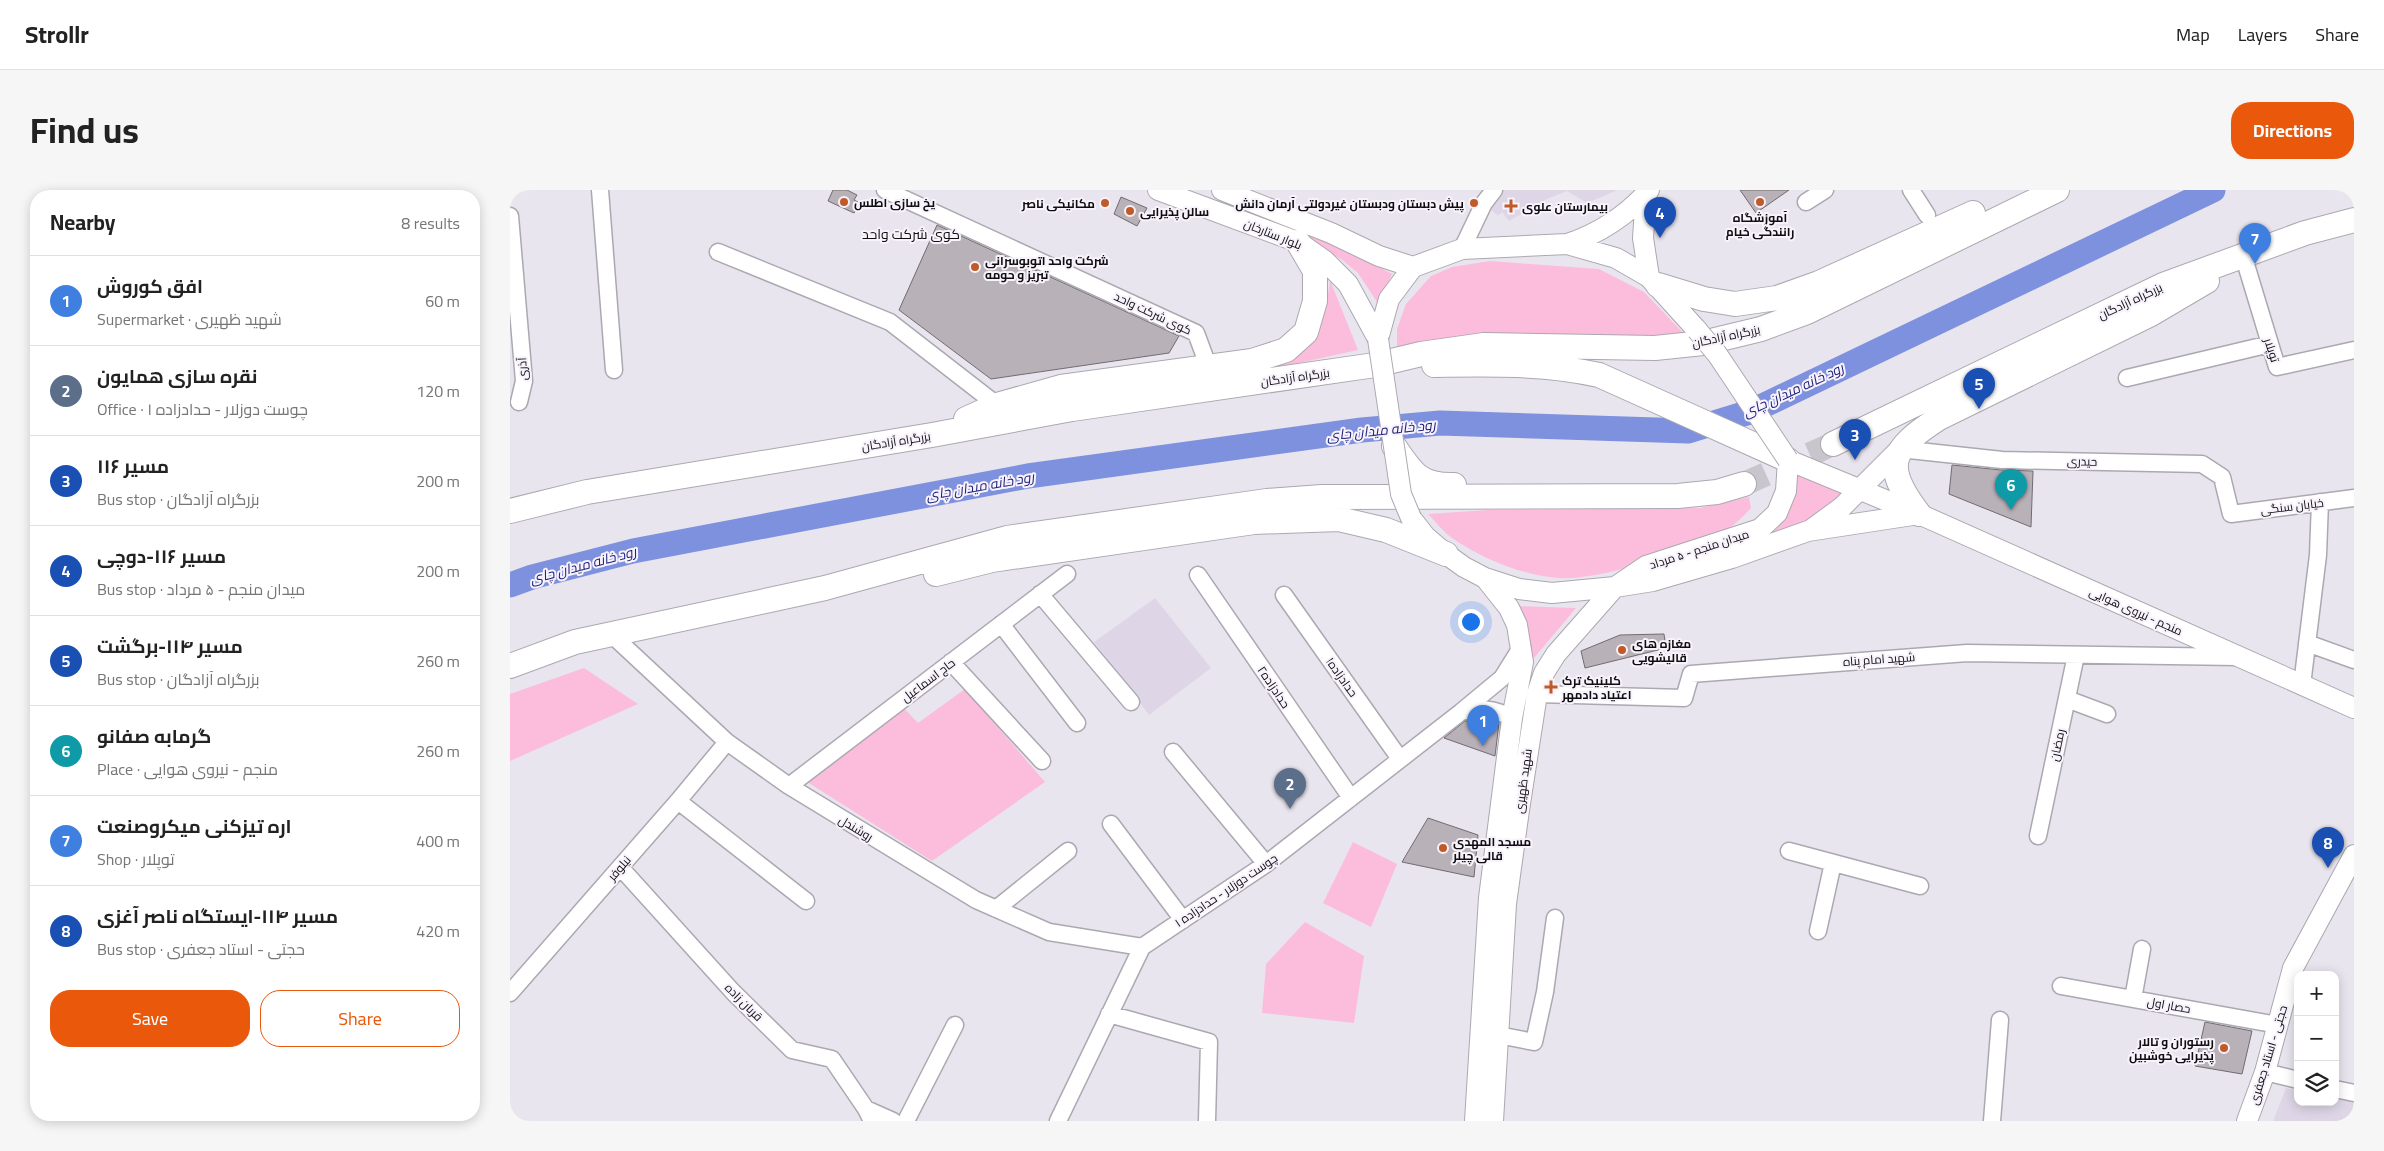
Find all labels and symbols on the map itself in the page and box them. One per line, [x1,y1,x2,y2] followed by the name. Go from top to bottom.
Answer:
[854,191,936,214] place label: یخ سازی اطلس
[1021,192,1095,215] place label: مکانیکی ناصر
[1235,192,1465,215] place label: پیش دبستان ودبستان غیردولتی آرمان دانش
[1522,195,1608,218] place label: بیمارستان علوی
[838,196,850,208] marker: یخ سازی اطلس
[1754,196,1766,208] marker: آموزشگاه رانندگی خیام
[1099,197,1111,209] marker: مکانیکی ناصر
[1468,197,1480,209] marker: پیش دبستان ودبستان غیردولتی آرمان دانش
[1644,197,1676,238] pin: 4
[1504,199,1518,213] marker: بیمارستان علوی
[1140,200,1209,223] place label: سالن پذیرایی
[1124,205,1136,217] marker: سالن پذیرایی
[1726,206,1794,243] place label: آموزشگاه رانندگی خیام
[1240,212,1306,256] street label: بلوار ستارخان
[862,221,960,247] district label: کوی شرکت واحد
[2239,223,2271,264] pin: 7
[985,249,1109,286] place label: شرکت واحد اتوبوسرانی تبریز و حومه
[969,261,981,273] marker: شرکت واحد اتوبوسرانی تبریز و حومه
[2094,276,2166,326] street label: بزرگراه آزادگان
[1110,285,1196,341] street label: کوی شرکت واحد
[1690,318,1762,354] street label: بزرگراه آزادگان
[2257,334,2287,366] street label: توپلار
[1738,355,1849,425] water label: رود خانه میدان چای
[510,356,534,381] street label: آذری
[1259,361,1331,393] street label: بزرگراه آزادگان
[1963,368,1995,409] pin: 5
[1325,411,1438,449] water label: رود خانه میدان چای
[1839,419,1871,460] pin: 3
[860,424,932,458] street label: بزرگراه آزادگان
[2067,449,2097,473] street label: حیدری
[924,463,1037,508] water label: رود خانه میدان چای
[1995,469,2027,510] pin: 6
[2259,491,2325,521] street label: خیابان سنگی
[1646,522,1752,576] street label: میدان منجم - ۵ مرداد
[527,538,640,592] water label: رود خانه میدان چای
[2085,580,2187,642] street label: منجم - نیروی هوایی
[1458,609,1484,635] your location
[1632,632,1691,669] place label: مغازه های قالیشویی
[1616,644,1628,656] marker: مغازه های قالیشویی
[1842,645,1916,673] street label: شهید امام پناه
[896,652,960,708] street label: حاج اسماعیل
[1320,652,1364,702] street label: حدادزاده۱
[1251,661,1297,713] street label: حدادزاده۲
[1561,669,1631,706] place label: کلینیک ترک اعتیاد دادمهر
[1544,680,1558,694] marker: کلینیک ترک اعتیاد دادمهر
[1467,705,1499,746] pin: 1
[2042,727,2072,763] street label: رمضان
[1507,747,1539,815] street label: شهید ظهیری
[1274,768,1306,809] pin: 2
[834,808,878,848] street label: روشندل
[2312,827,2344,868] pin: 8
[1452,830,1531,867] place label: مسجد المهدی قالی چیلر
[1437,842,1449,854] marker: مسجد المهدی قالی چیلر
[1170,847,1282,933] street label: چوست دوزلار - حدادزاده ۱
[600,850,637,887] street label: نیلوفر
[719,977,769,1027] street label: قربان زاده
[2145,990,2193,1020] street label: حصار اول
[2242,1002,2294,1108] street label: حجتی - استاد جعفری
[2129,1030,2215,1067] place label: رستوران و تالار پذیرایی خوشبین
[2218,1042,2230,1054] marker: رستوران و تالار پذیرایی خوشبین

